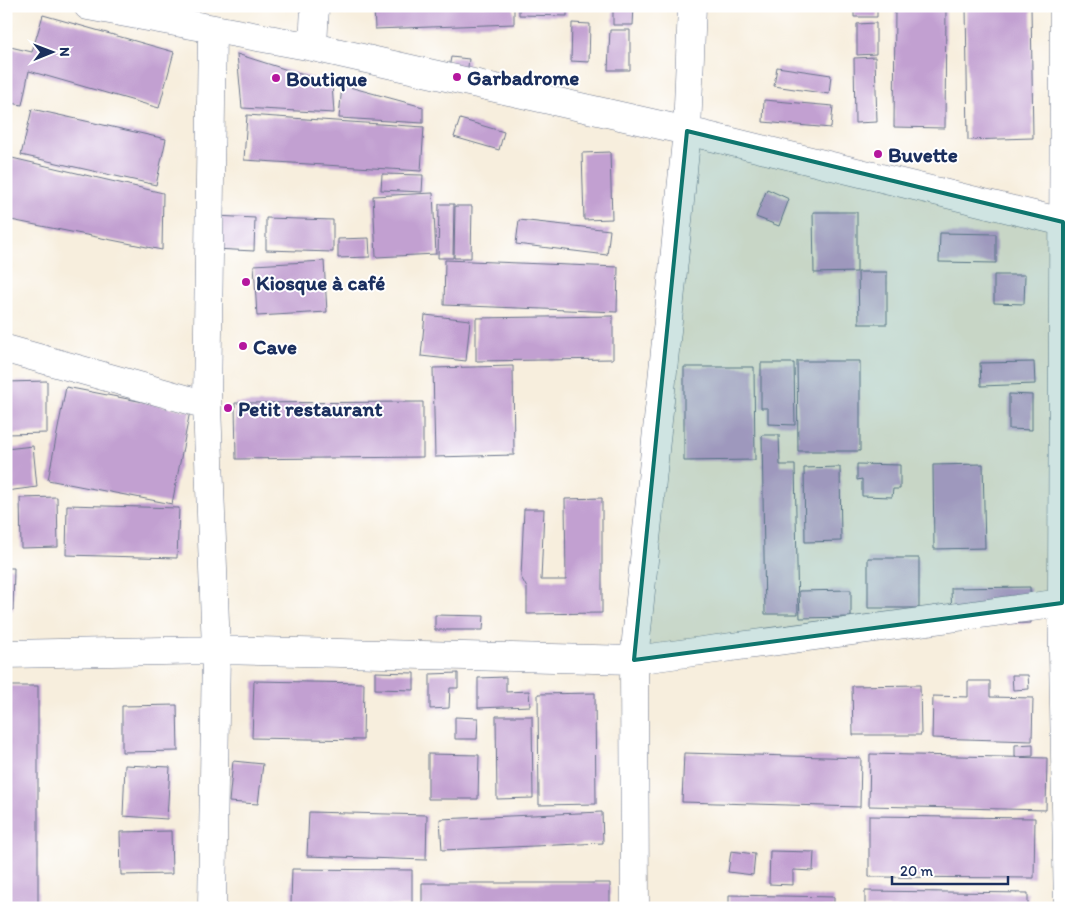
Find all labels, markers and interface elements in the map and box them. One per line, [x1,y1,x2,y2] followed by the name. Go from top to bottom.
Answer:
[28,28,78,78] north arrow
[56,47,73,57] text: N
[467,65,579,90] place label: Garbadrome
[286,66,367,92] place label: Boutique
[451,71,463,83] marker: Garbadrome
[270,72,282,84] marker: Boutique
[888,142,958,167] place label: Buvette
[872,148,884,160] marker: Buvette
[256,270,385,296] place label: Kiosque à café
[240,276,252,288] marker: Kiosque à café
[253,334,297,359] place label: Cave
[237,340,249,352] marker: Cave
[238,396,382,421] place label: Petit restaurant
[222,402,234,414] marker: Petit restaurant
[892,854,1009,886] scale bar
[900,862,934,880] text: 20 m

